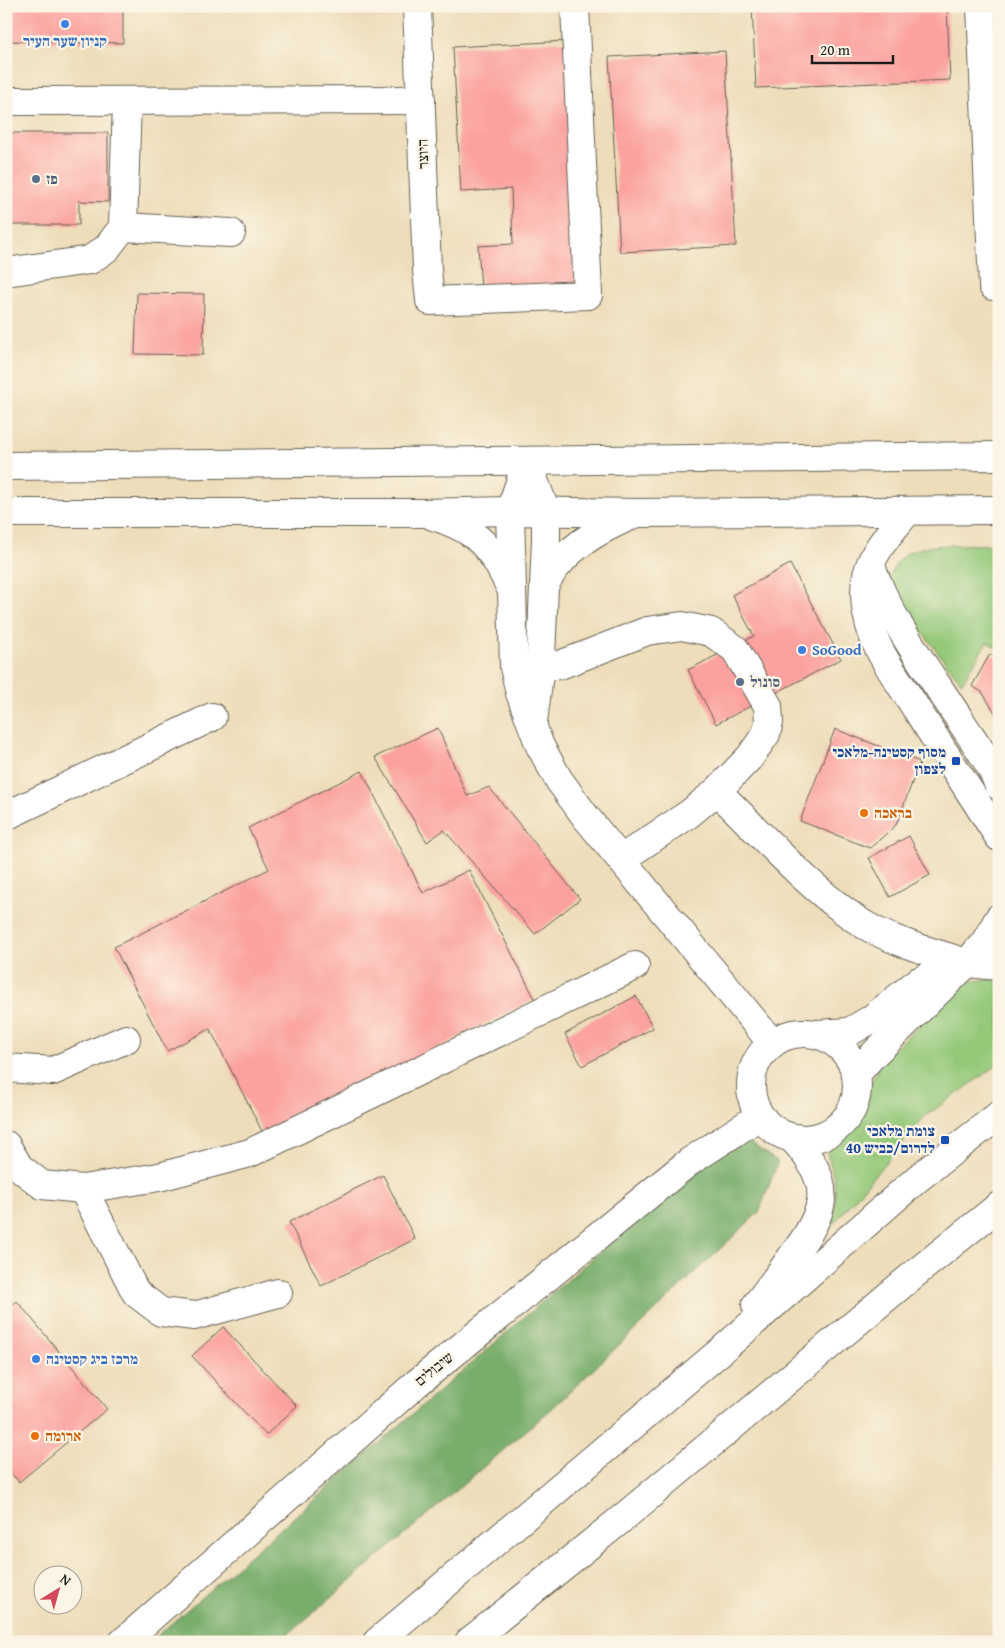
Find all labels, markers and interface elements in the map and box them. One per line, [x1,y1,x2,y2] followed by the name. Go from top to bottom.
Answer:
[59,18,71,30] marker: קניון שער העיר
[23,30,107,51] place label: קניון שער העיר
[812,32,894,64] scale bar
[820,39,851,60] text: 20 m
[411,139,434,169] street label: היוצר
[46,168,58,189] place label: פז
[30,173,42,185] marker: פז
[812,639,862,660] place label: SoGood
[796,644,808,656] marker: SoGood
[750,671,780,692] place label: סונול
[734,676,746,688] marker: סונול
[832,741,946,779] place label: מסוף קסטינה-מלאכי לצפון
[950,755,962,767] marker: מסוף קסטינה-מלאכי לצפון
[874,802,912,823] place label: בראכה
[858,807,870,819] marker: בראכה
[846,1120,935,1158] place label: צומת מלאכי לדרום/כביש 40
[939,1134,951,1146] marker: צומת מלאכי לדרום/כביש 40
[410,1347,457,1391] street label: שיבולים
[46,1348,138,1369] place label: מרכז ביג קסטינה
[30,1353,42,1365] marker: מרכז ביג קסטינה
[45,1425,81,1446] place label: ארומה
[29,1430,41,1442] marker: ארומה
[32,1566,82,1616] north arrow
[56,1569,76,1591] text: N

